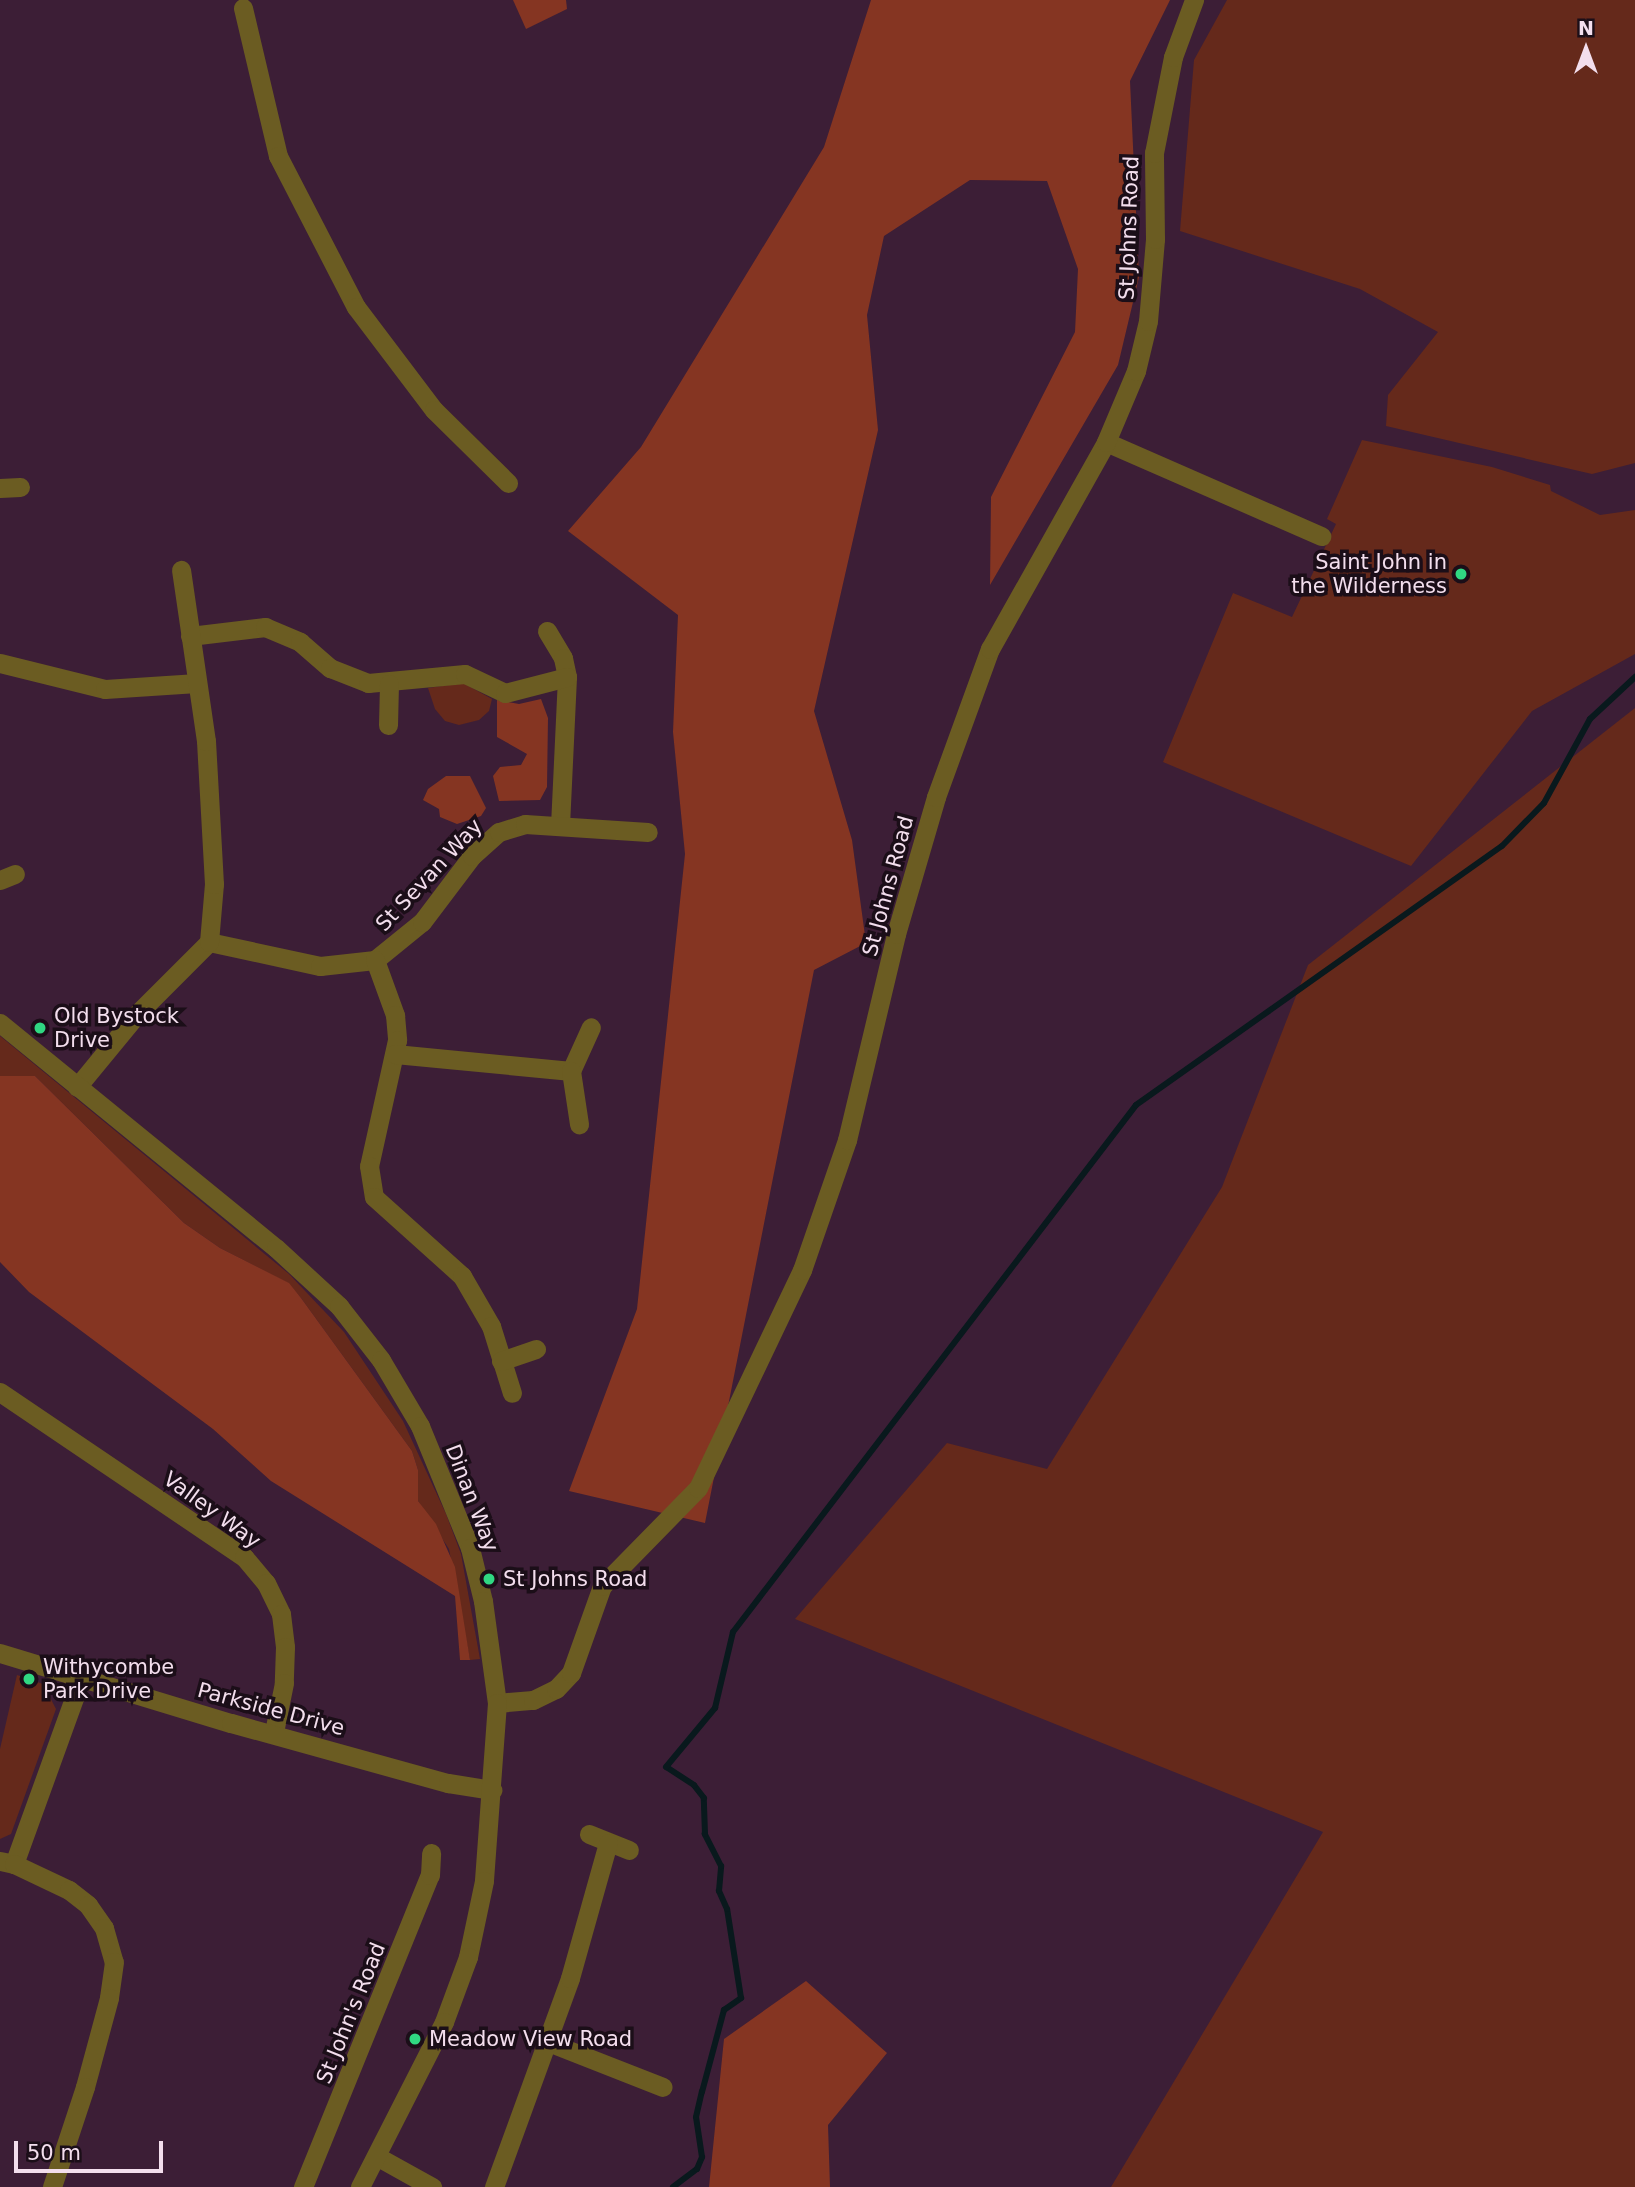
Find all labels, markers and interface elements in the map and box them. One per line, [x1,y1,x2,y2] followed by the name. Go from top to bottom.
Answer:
[1551,14,1621,84] north arrow
[1578,17,1594,39] text: N
[1114,155,1144,301] street label: St Johns Road
[1291,549,1447,599] place label: Saint John in the Wilderness
[1453,566,1469,582] marker: Saint John in the Wilderness
[857,813,919,959] street label: St Johns Road
[371,814,487,936] street label: St Sevan Way
[54,1003,179,1053] place label: Old Bystock Drive
[32,1020,48,1036] marker: Old Bystock Drive
[440,1441,504,1555] street label: Dinan Way
[158,1466,266,1554] street label: Valley Way
[503,1566,647,1592] place label: St Johns Road
[481,1571,497,1587] marker: St Johns Road
[43,1654,174,1704] place label: Withycombe Park Drive
[21,1671,37,1687] marker: Withycombe Park Drive
[195,1677,347,1741] street label: Parkside Drive
[311,1939,391,2087] street label: St John's Road
[429,2026,632,2052] place label: Meadow View Road
[407,2031,423,2047] marker: Meadow View Road
[18,2128,166,2172] scale bar
[27,2141,81,2165] text: 50 m

